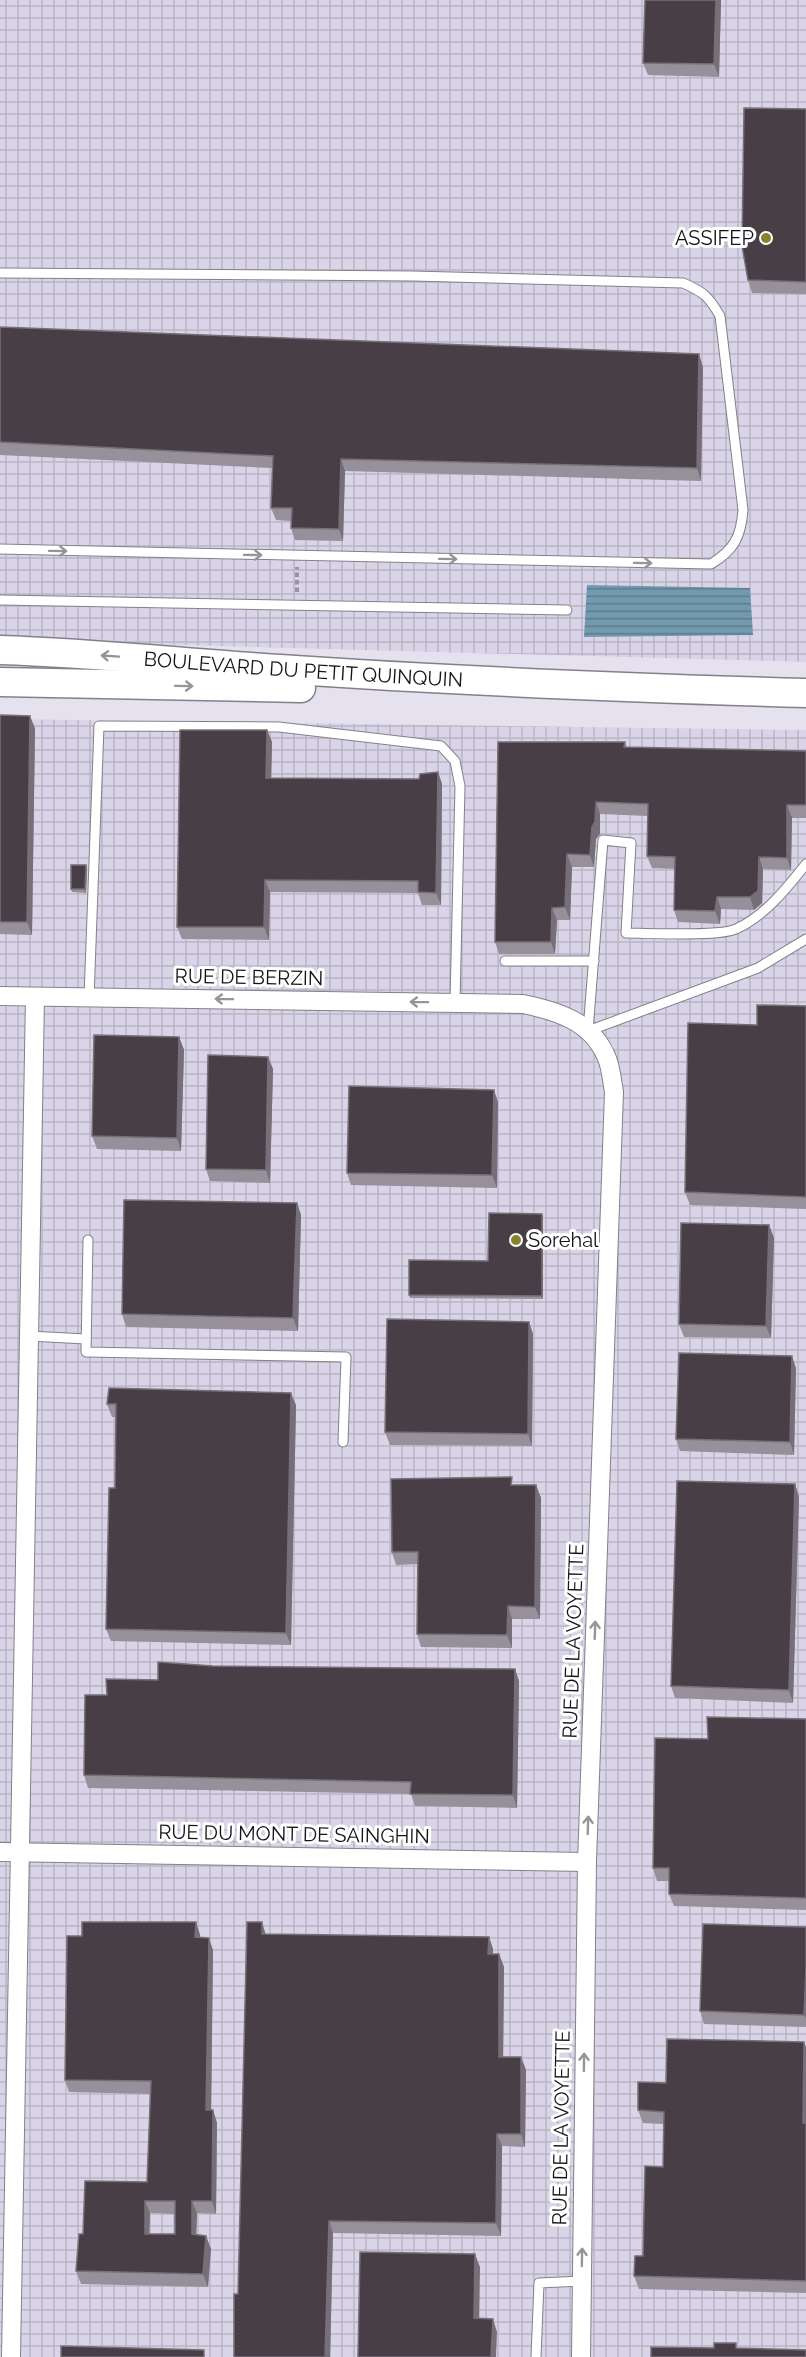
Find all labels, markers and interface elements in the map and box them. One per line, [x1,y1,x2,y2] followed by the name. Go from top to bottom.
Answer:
[675,226,754,250] place label: ASSIFEP
[759,231,773,245] marker: ASSIFEP
[48,545,68,556] one-way arrow
[243,549,263,561] one-way arrow
[438,553,458,565] one-way arrow
[633,557,653,569] one-way arrow
[143,647,464,692] street label: BOULEVARD DU PETIT QUINQUIN
[101,650,121,661] one-way arrow
[174,680,194,692] one-way arrow
[175,964,323,990] street label: RUE DE BERZIN
[214,993,234,1005] one-way arrow
[409,996,429,1008] one-way arrow
[528,1228,599,1252] place label: Sorehal
[509,1233,523,1247] marker: Sorehal
[558,1543,588,1739] street label: RUE DE LA VOYETTE
[590,1620,601,1640] one-way arrow
[583,1815,594,1835] one-way arrow
[158,1820,430,1848] street label: RUE DU MONT DE SAINGHIN
[547,2030,575,2226] street label: RUE DE LA VOYETTE
[579,2052,590,2072] one-way arrow
[576,2247,588,2267] one-way arrow

